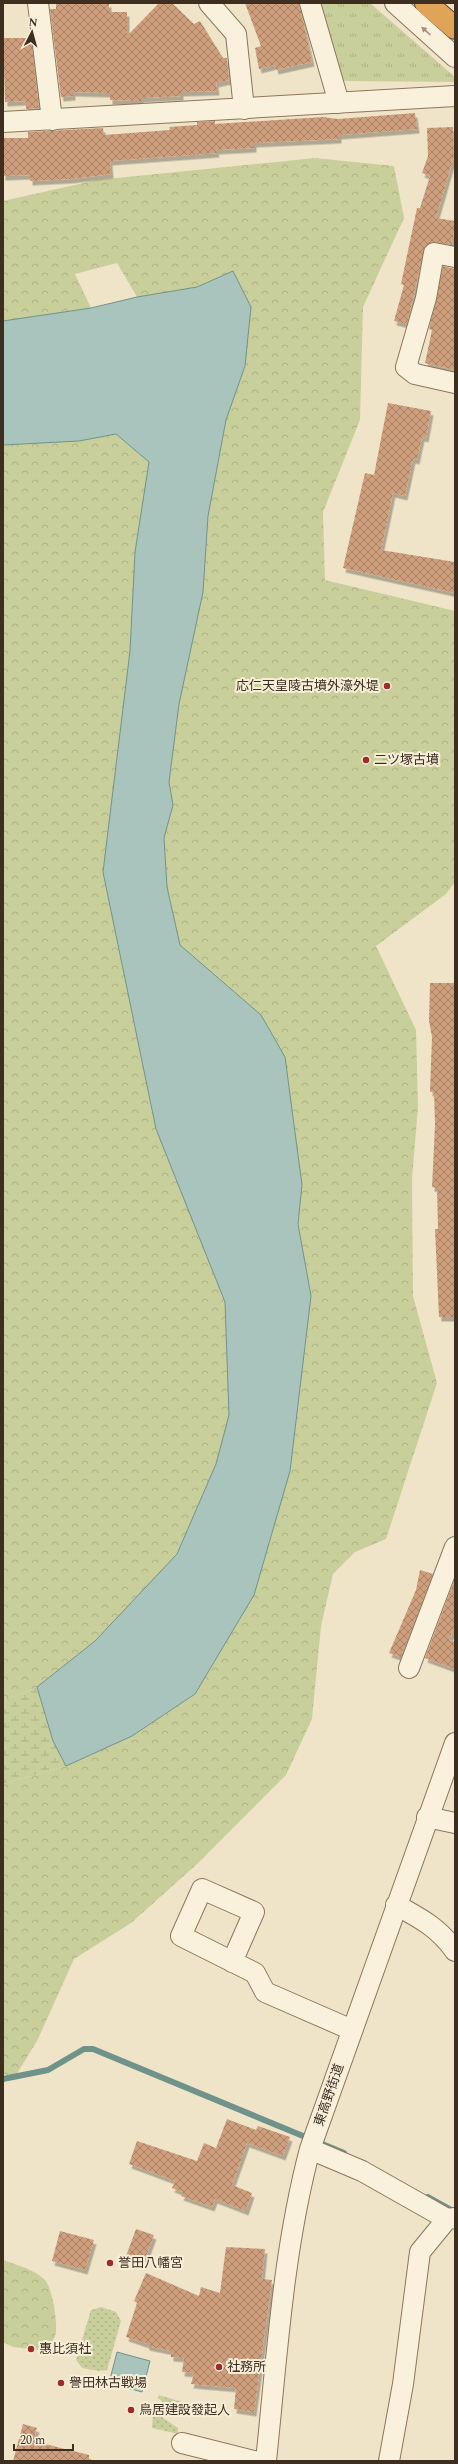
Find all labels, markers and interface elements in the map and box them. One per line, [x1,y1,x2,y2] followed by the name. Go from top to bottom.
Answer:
[12,12,52,52] north arrow
[28,14,38,31] text: N
[421,26,431,35] one-way arrow
[236,676,379,696] place label: 応仁天皇陵古墳外濠外堤
[382,681,392,691] marker: 応仁天皇陵古墳外濠外堤
[374,750,439,770] place label: 二ツ塚古墳
[361,755,371,765] marker: 二ツ塚古墳
[309,2061,349,2129] street label: 東高野街道
[118,2253,183,2273] place label: 誉田八幡宮
[105,2258,115,2268] marker: 誉田八幡宮
[39,2339,91,2359] place label: 惠比須社
[26,2344,36,2354] marker: 惠比須社
[227,2357,266,2377] place label: 社務所
[214,2362,224,2372] marker: 社務所
[69,2373,147,2393] place label: 譽田林古戦場
[56,2378,66,2388] marker: 譽田林古戦場
[139,2400,230,2420] place label: 鳥居建設發起人
[126,2405,136,2415] marker: 鳥居建設發起人
[14,2426,73,2452] scale bar
[20,2431,45,2450] text: 20 m

